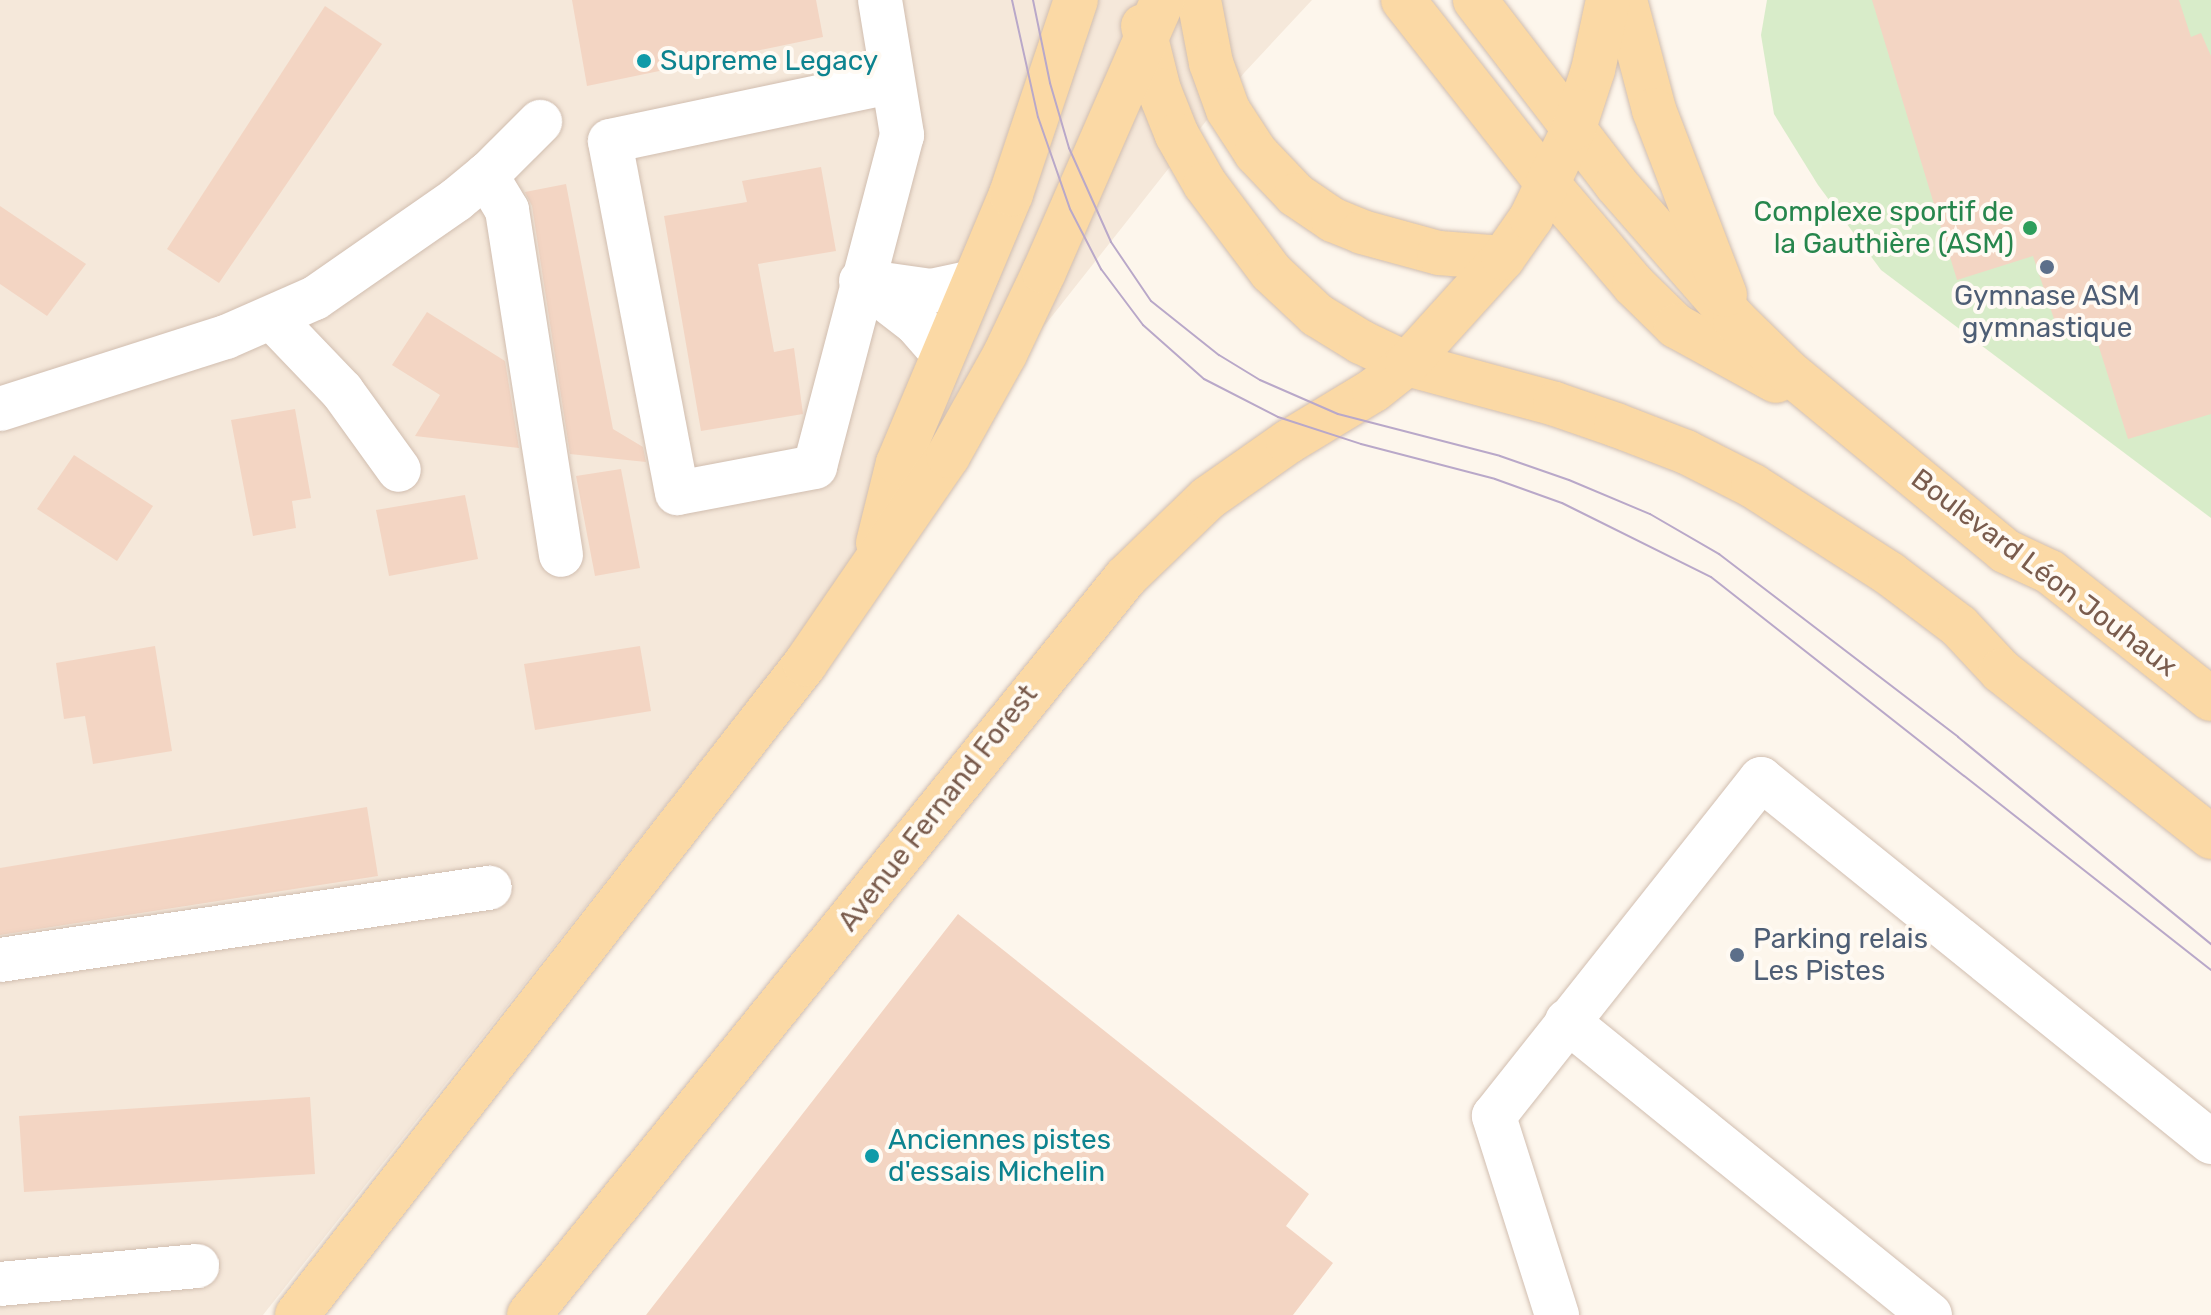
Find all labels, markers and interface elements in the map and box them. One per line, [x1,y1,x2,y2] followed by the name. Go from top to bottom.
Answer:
[660,44,878,78] place label: Supreme Legacy
[635,52,653,70] marker: Supreme Legacy
[1753,195,2014,261] place label: Complexe sportif de la Gauthière (ASM)
[2021,219,2039,237] marker: Complexe sportif de la Gauthière (ASM)
[2038,258,2056,276] marker: Gymnase ASM gymnastique
[1954,279,2140,345] place label: Gymnase ASM gymnastique
[1904,462,2184,684] street label: Boulevard Léon Jouhaux
[831,678,1045,938] street label: Avenue Fernand Forest
[1753,922,1928,988] place label: Parking relais Les Pistes
[1728,946,1746,964] marker: Parking relais Les Pistes
[888,1123,1111,1189] place label: Anciennes pistes d'essais Michelin
[863,1147,881,1165] marker: Anciennes pistes d'essais Michelin

